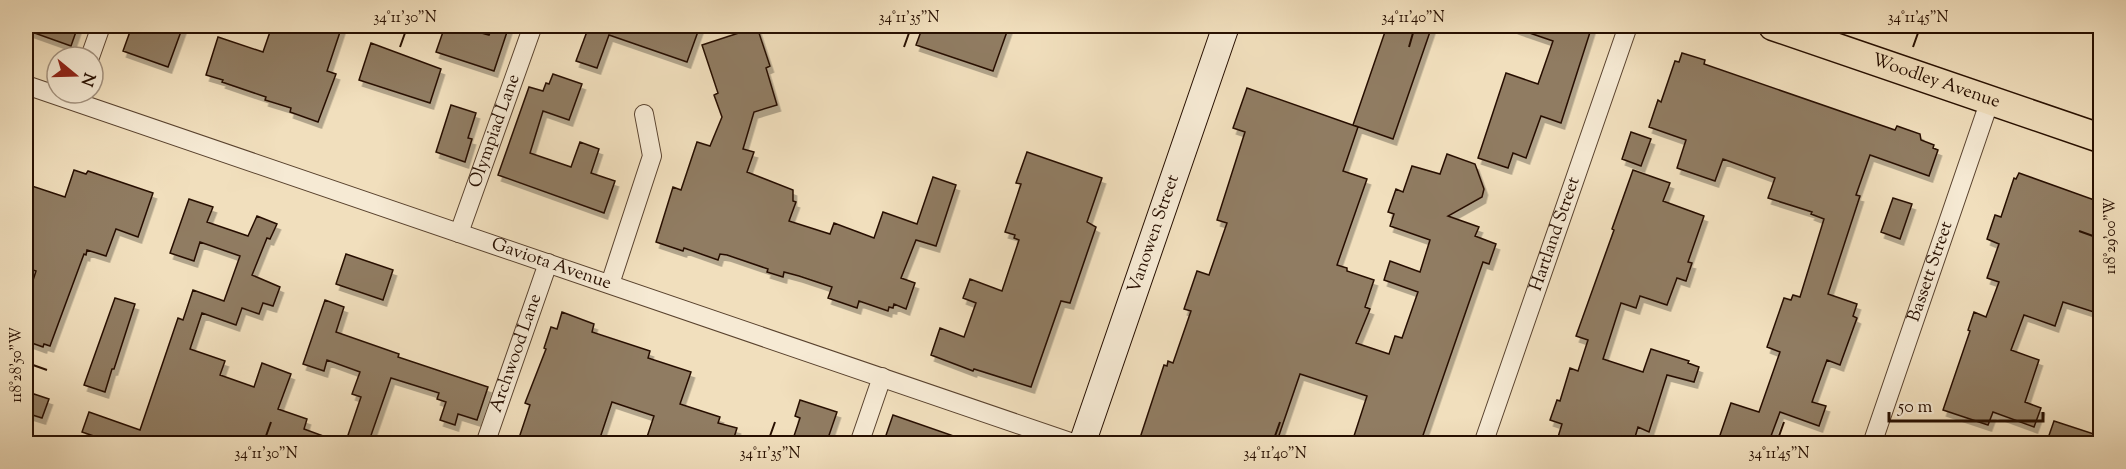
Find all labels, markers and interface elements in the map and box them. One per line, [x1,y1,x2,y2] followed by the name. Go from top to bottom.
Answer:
[373,8,437,29] text: 34°11'30"N
[878,8,940,29] text: 34°11'35"N
[1381,8,1445,29] text: 34°11'40"N
[1887,8,1949,29] text: 34°11'45"N
[45,45,105,105] north arrow
[1868,48,2003,116] street label: Woodley Avenue
[74,69,100,89] text: N
[463,71,528,192] street label: Olympiad Lane
[1122,171,1187,297] street label: Vanowen Street
[1524,174,1588,295] street label: Hartland Street
[2101,197,2122,274] text: 118°29'00"W
[1902,218,1960,326] street label: Bassett Street
[488,232,615,297] street label: Gaviota Avenue
[484,290,549,416] street label: Archwood Lane
[7,327,28,403] text: 118°28'50"W
[1889,385,2044,423] scale bar
[1897,395,1933,421] text: 50 m
[234,444,298,465] text: 34°11'30"N
[739,444,801,465] text: 34°11'35"N
[1243,444,1307,465] text: 34°11'40"N
[1748,444,1810,465] text: 34°11'45"N

